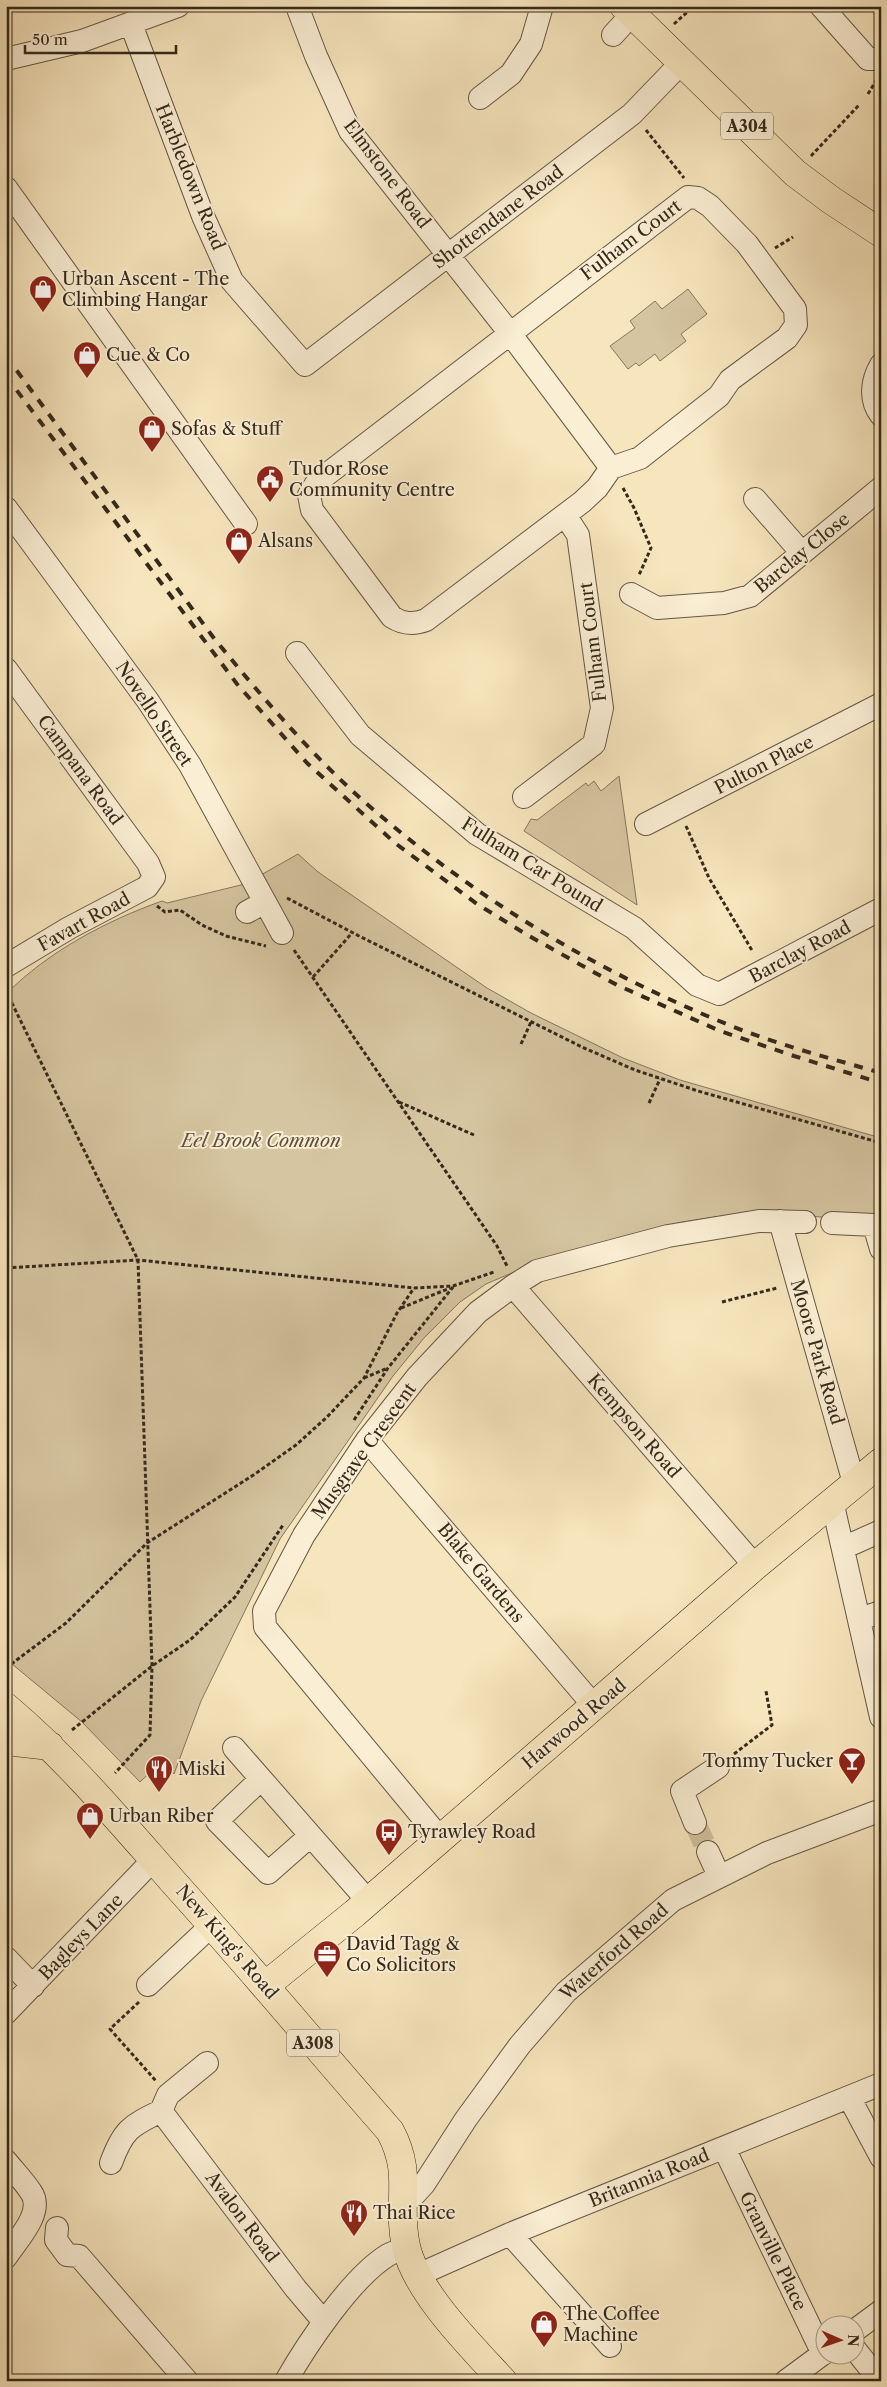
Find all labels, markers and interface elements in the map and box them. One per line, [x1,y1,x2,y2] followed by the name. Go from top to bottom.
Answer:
[25,22,176,54] scale bar
[32,30,68,49] text: 50 m
[151,101,229,253] street label: Harbledown Road
[721,112,773,140] road number: A304
[339,115,435,233] street label: Elmstone Road
[428,161,568,273] street label: Shottendane Road
[576,195,686,285] street label: Fulham Court
[62,268,229,311] place label: Urban Ascent - The Climbing Hangar
[28,274,58,313] shop icon: Urban Ascent - The Climbing Hangar
[72,340,102,379] shop icon: Cue & Co
[106,344,190,366] place label: Cue & Co
[137,414,167,453] shop icon: Sofas & Stuff
[171,418,284,440] place label: Sofas & Stuff
[289,458,455,501] place label: Tudor Rose Community Centre
[255,464,285,503] public building icon: Tudor Rose Community Centre
[750,508,854,598] street label: Barclay Close
[224,526,254,565] shop icon: Alsans
[257,530,313,552] place label: Alsans
[575,580,611,703] street label: Fulham Court
[111,657,198,771] street label: Novello Street
[33,711,127,829] street label: Campana Road
[711,731,817,799] street label: Pulton Place
[458,813,606,917] street label: Fulham Car Pound
[34,888,134,956] street label: Favart Road
[745,916,855,988] street label: Barclay Road
[179,1130,341,1152] park label: Eel Brook Common
[786,1277,848,1427] street label: Moore Park Road
[583,1369,685,1483] street label: Kempson Road
[307,1378,421,1524] street label: Musgrave Crescent
[433,1519,529,1627] street label: Blake Gardens
[517,1674,631,1774] street label: Harwood Road
[837,1746,867,1785] bar icon: Tommy Tucker
[703,1750,833,1772] place label: Tommy Tucker
[144,1754,174,1793] restaurant icon: Miski
[178,1758,226,1780] place label: Miski
[75,1801,105,1840] shop icon: Urban Riber
[109,1805,214,1827] place label: Urban Riber
[374,1817,404,1856] bus stop icon: Tyrawley Road
[408,1821,536,1843] place label: Tyrawley Road
[171,1880,283,2004] street label: New King's Road
[34,1889,128,1985] street label: Bagleys Lane
[555,1899,673,2006] street label: Waterford Road
[346,1933,460,1976] place label: David Tagg & Co Solicitors
[312,1939,342,1978] office icon: David Tagg & Co Solicitors
[287,2030,339,2056] road number: A308
[586,2144,713,2212] street label: Britannia Road
[200,2166,283,2267] street label: Avalon Road
[735,2188,811,2314] street label: Granville Place
[339,2198,369,2237] restaurant icon: Thai Rice
[373,2202,456,2224] place label: Thai Rice
[563,2303,660,2346] place label: The Coffee Machine
[529,2309,559,2348] shop icon: The Coffee Machine
[814,2314,864,2364] north arrow
[844,2334,862,2347] text: N

